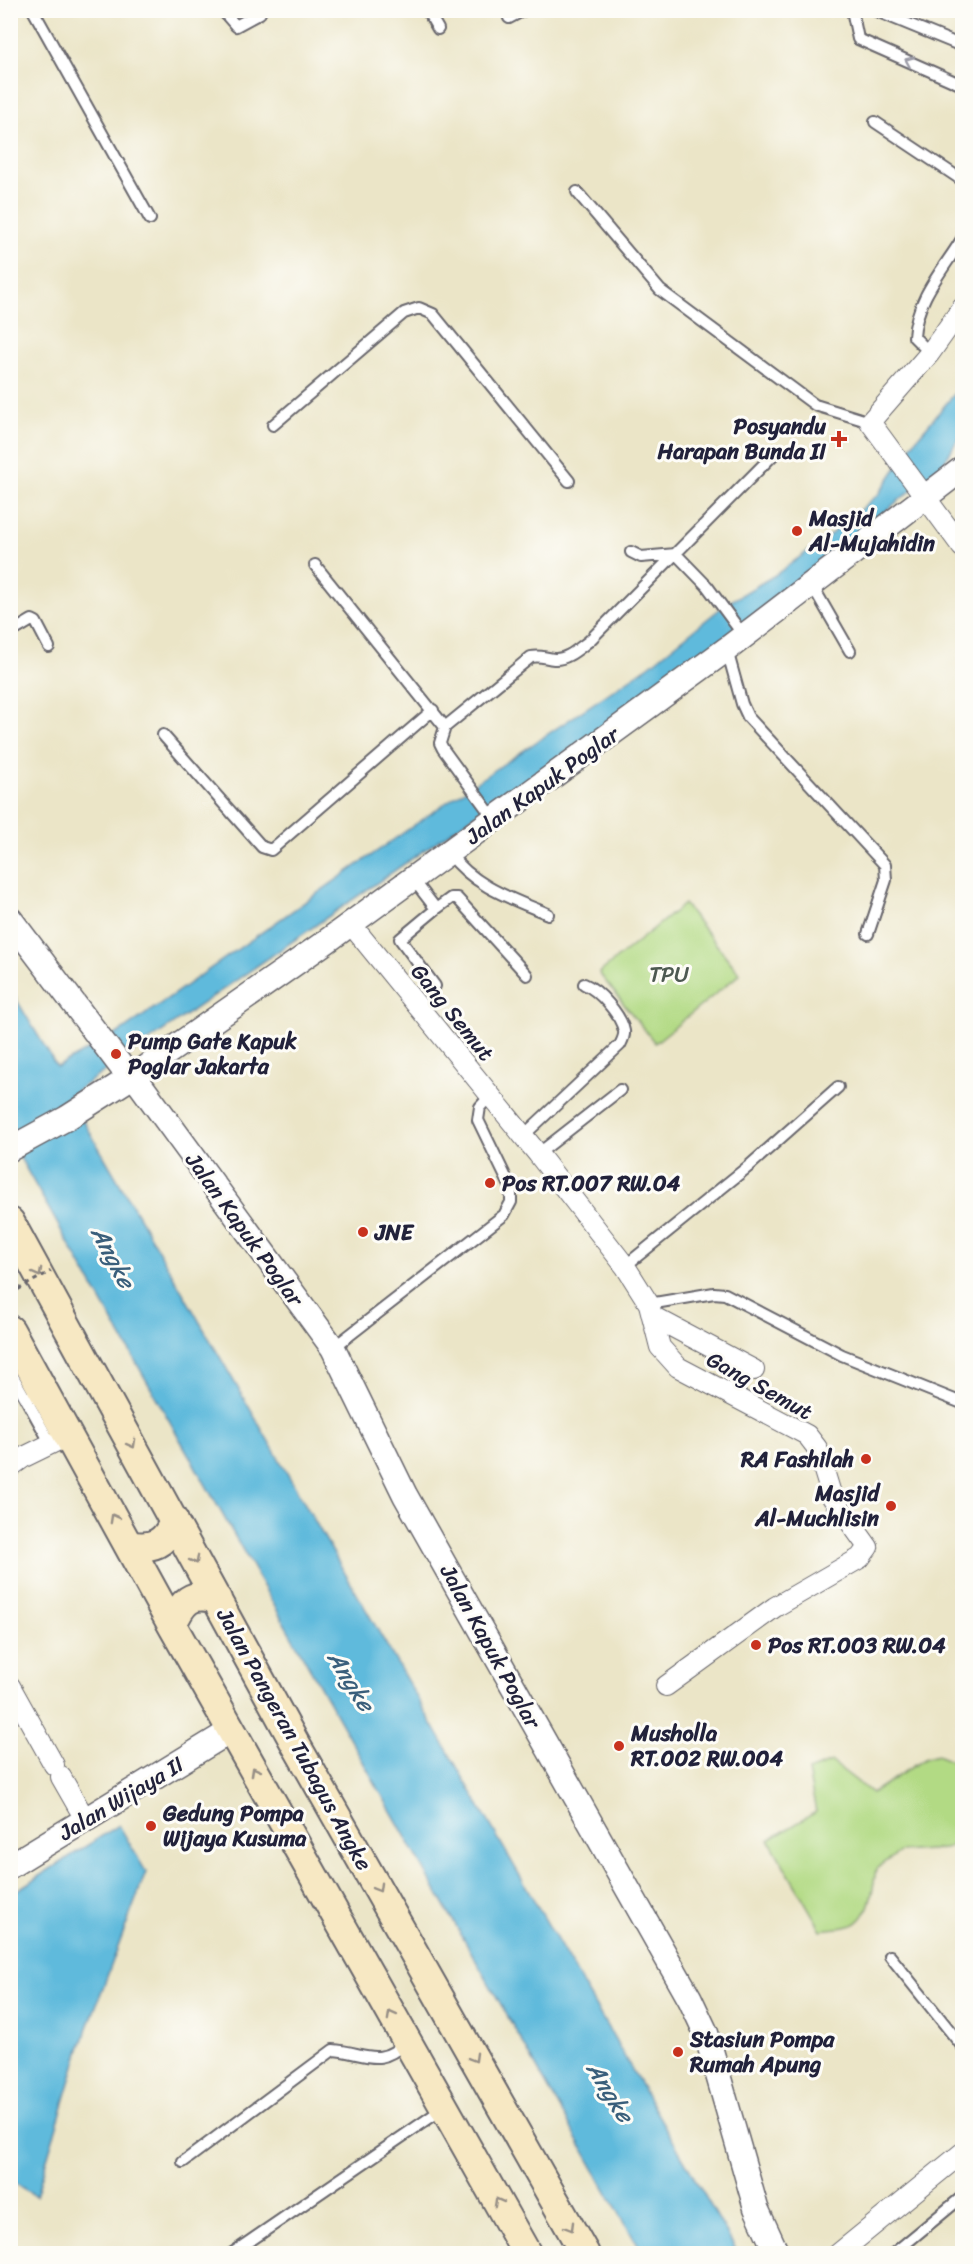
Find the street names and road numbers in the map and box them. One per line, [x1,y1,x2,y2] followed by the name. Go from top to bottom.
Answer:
[456,715,629,855] street label: Jalan Kapuk Poglar
[401,955,505,1070] street label: Gang Semut
[175,1143,315,1316] street label: Jalan Kapuk Poglar
[699,1340,821,1431] street label: Gang Semut
[429,1556,553,1737] street label: Jalan Kapuk Poglar
[205,1600,383,1878] street label: Jalan Pangeran Tubagus Angke
[50,1745,192,1852] street label: Jalan Wijaya II

